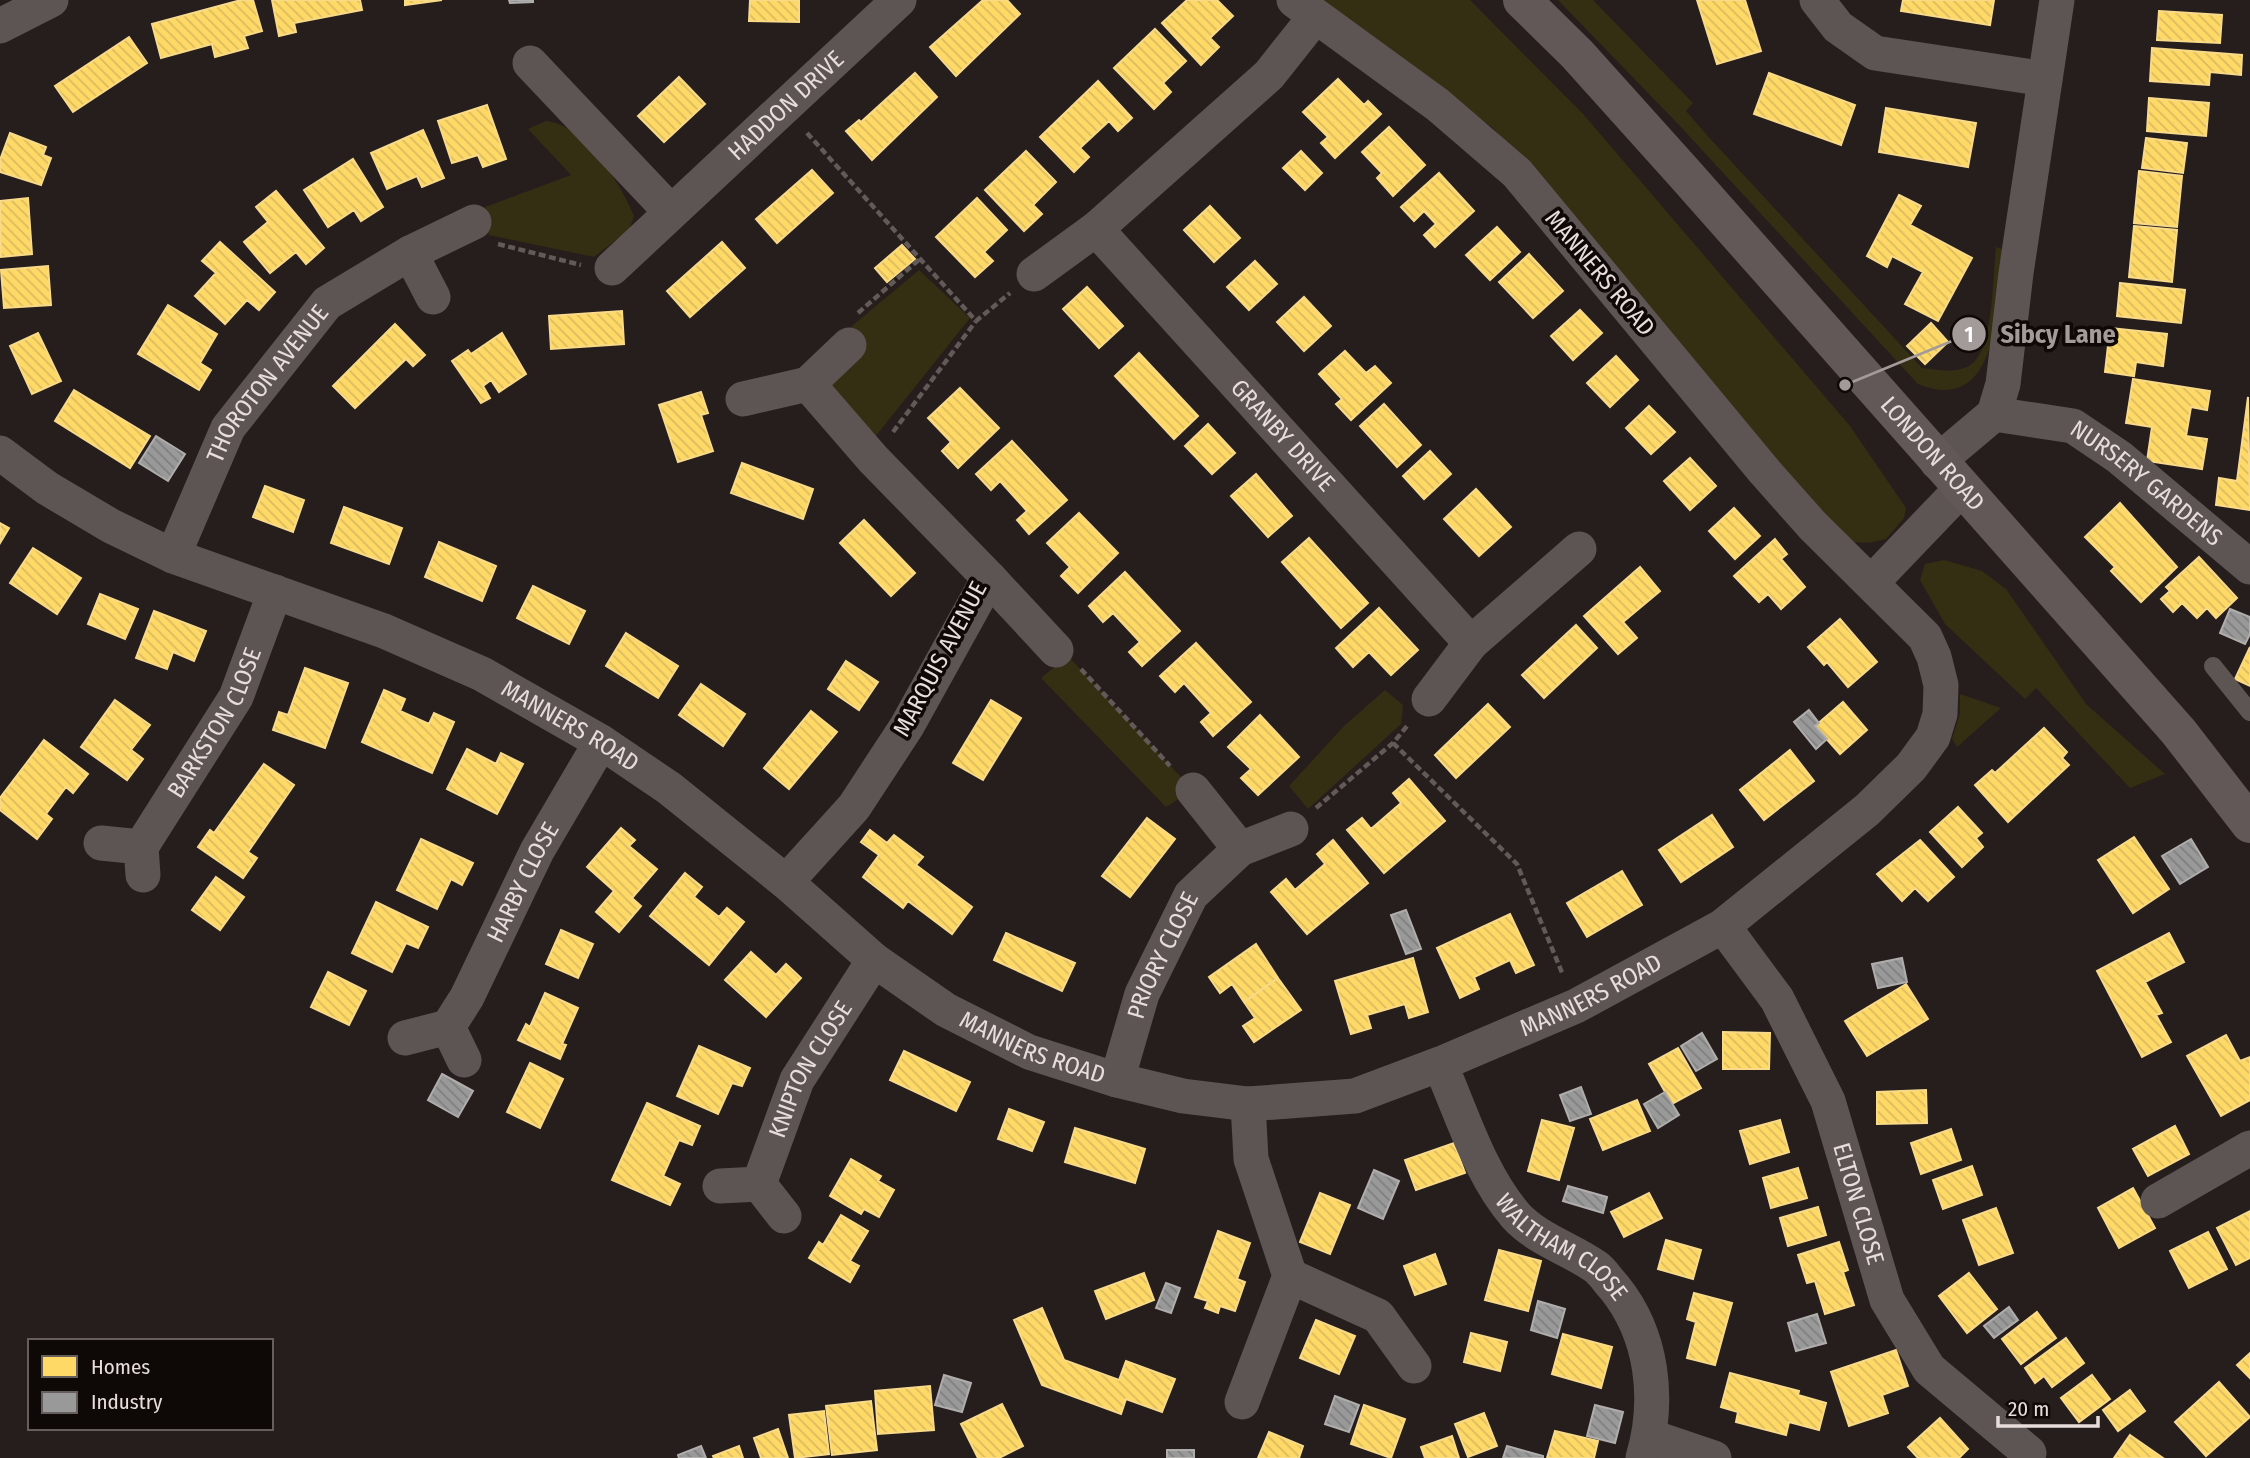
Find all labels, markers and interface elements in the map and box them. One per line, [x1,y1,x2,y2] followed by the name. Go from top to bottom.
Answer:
[723,45,849,166] street label: HADDON DRIVE
[1540,205,1660,341] street label: MANNERS ROAD
[201,299,334,467] street label: THOROTON AVENUE
[1951,311,2130,358] callout: Sibcy Lane
[2000,319,2116,350] text: Sibcy Lane
[1965,322,1973,348] text: 1
[1225,374,1341,497] street label: GRANBY DRIVE
[1875,391,1990,516] street label: LONDON ROAD
[2065,414,2228,552] street label: NURSERY GARDENS
[887,577,993,741] street label: MARQUIS AVENUE
[162,644,267,803] street label: BARKSTON CLOSE
[496,674,644,777] street label: MANNERS ROAD
[481,817,565,947] street label: HARBY CLOSE
[1122,887,1204,1022] street label: PRIORY CLOSE
[1516,948,1666,1042] street label: MANNERS ROAD
[763,996,858,1141] street label: KNIPTON CLOSE
[955,1005,1109,1089] street label: MANNERS ROAD
[1827,1140,1890,1268] street label: ELTON CLOSE
[1489,1188,1633,1306] street label: WALTHAM CLOSE
[28,1339,273,1430] legend
[91,1354,150,1380] text: Homes
[1998,1384,2098,1428] scale bar
[91,1389,163,1415] text: Industry
[2008,1396,2049,1422] text: 20 m

